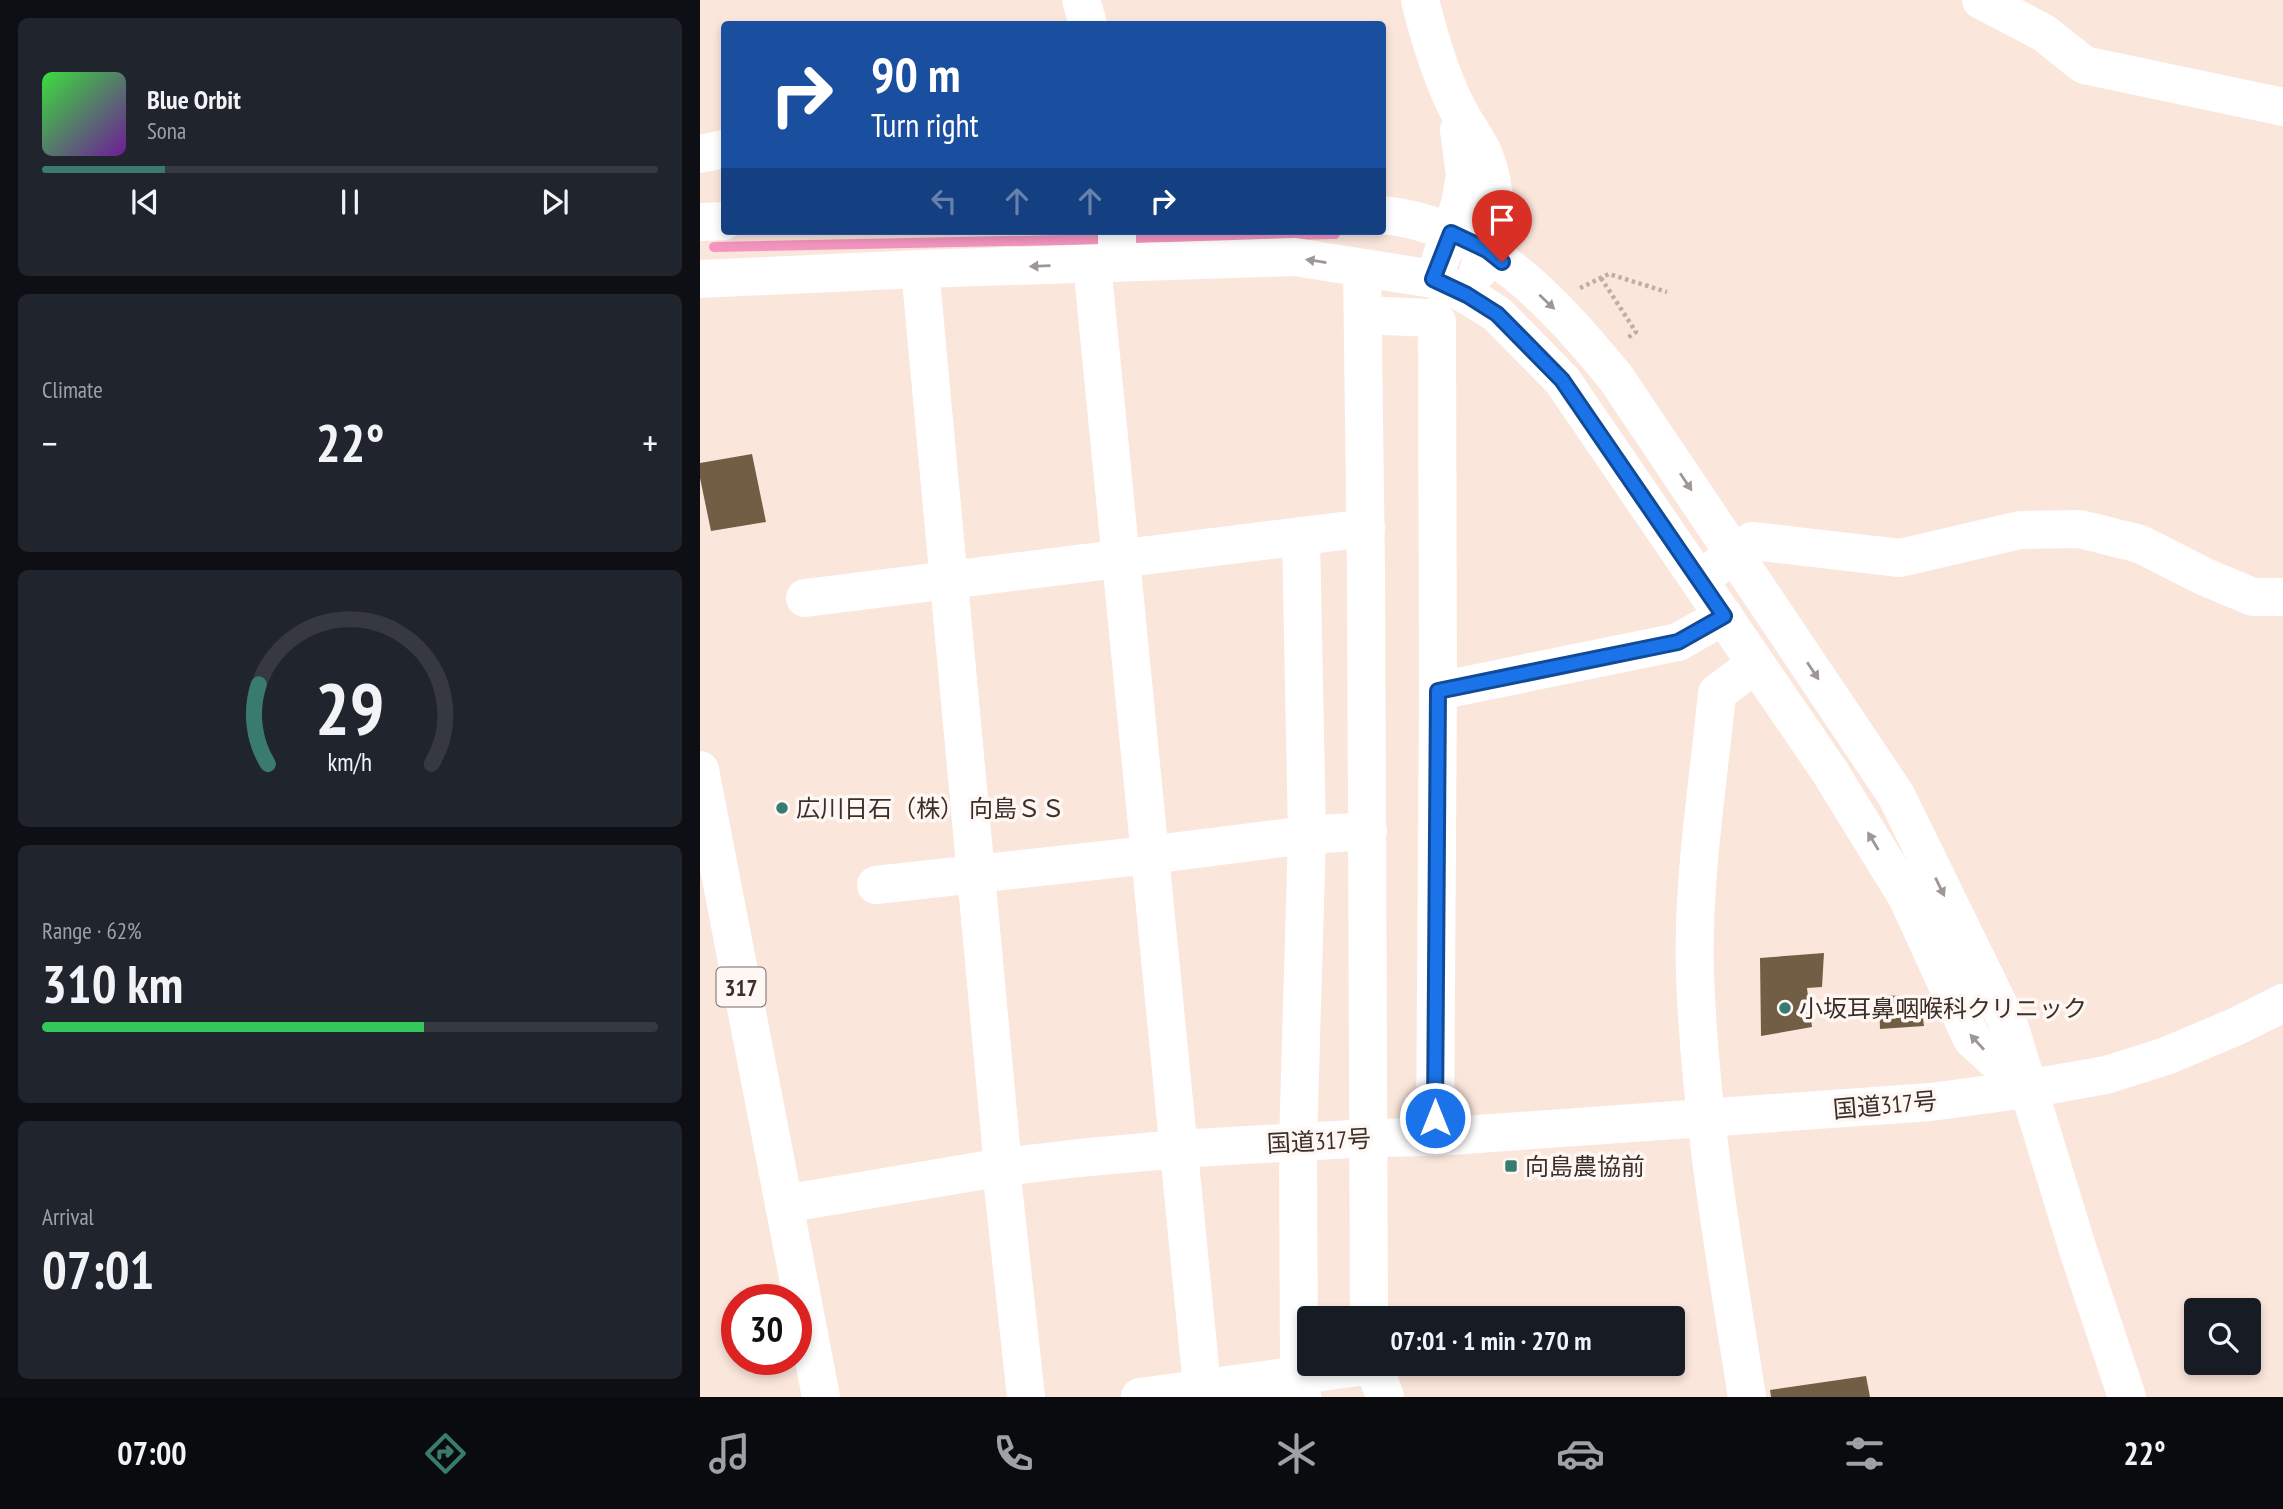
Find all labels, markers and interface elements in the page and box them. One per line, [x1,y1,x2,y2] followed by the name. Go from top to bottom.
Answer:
[871,42,960,106] text: 90 m
[756,49,847,140] icon: right
[147,83,241,116] text: Blue Orbit
[871,104,979,146] text: Turn right
[147,116,186,145] text: Sona
[925,182,963,220] icon: left
[998,182,1036,220] icon: ahead
[1071,182,1109,220] icon: ahead
[1144,182,1182,220] icon: right
[126,183,164,221] icon: previous
[331,183,369,221] icon: pause
[536,183,574,221] icon: next
[1472,190,1532,262] pin
[1483,201,1521,239] icon: arrive
[1305,255,1327,266] one-way arrow
[1029,260,1051,271] one-way arrow
[1538,294,1556,310] one-way arrow
[42,375,103,404] text: Climate
[316,409,384,476] text: 22°
[42,418,58,467] text: −
[642,418,658,467] text: +
[1679,473,1693,491] one-way arrow
[315,661,385,755] text: 29
[1806,661,1819,680] one-way arrow
[328,746,372,778] text: km/h
[796,793,1065,824] place label: 広川日石（株） 向島ＳＳ
[774,800,790,816] marker: 広川日石（株） 向島ＳＳ
[1866,832,1879,851] one-way arrow
[1935,877,1946,897] one-way arrow
[42,916,142,945] text: Range · 62%
[42,950,183,1017] text: 310 km
[716,968,766,1006] road number: 317
[1799,993,2087,1024] place label: 小坂耳鼻咽喉科クリニック
[1777,1000,1793,1016] marker: 小坂耳鼻咽喉科クリニック
[1969,1033,1985,1051] one-way arrow
[1398,1081,1472,1155] position arrow
[1832,1085,1938,1125] street label: 国道317号
[1266,1123,1372,1159] street label: 国道317号
[1525,1151,1645,1182] place label: 向島農協前
[1503,1158,1519,1174] marker: 向島農協前
[42,1202,94,1231] text: Arrival
[42,1236,154,1303] text: 07:01
[721,1284,812,1375] speed limit sign: 30
[2184,1298,2261,1375] map controls
[2184,1298,2261,1375] button: search
[1391,1324,1591,1357] text: 07:01 · 1 min · 270 m
[421,1429,470,1478] icon: directions
[705,1429,754,1478] icon: music
[989,1429,1038,1478] icon: phone
[1272,1429,1321,1478] icon: climate
[1556,1429,1605,1478] icon: car
[1840,1429,1889,1478] icon: filters
[117,1432,187,1474] text: 07:00
[2123,1432,2166,1474] text: 22°

